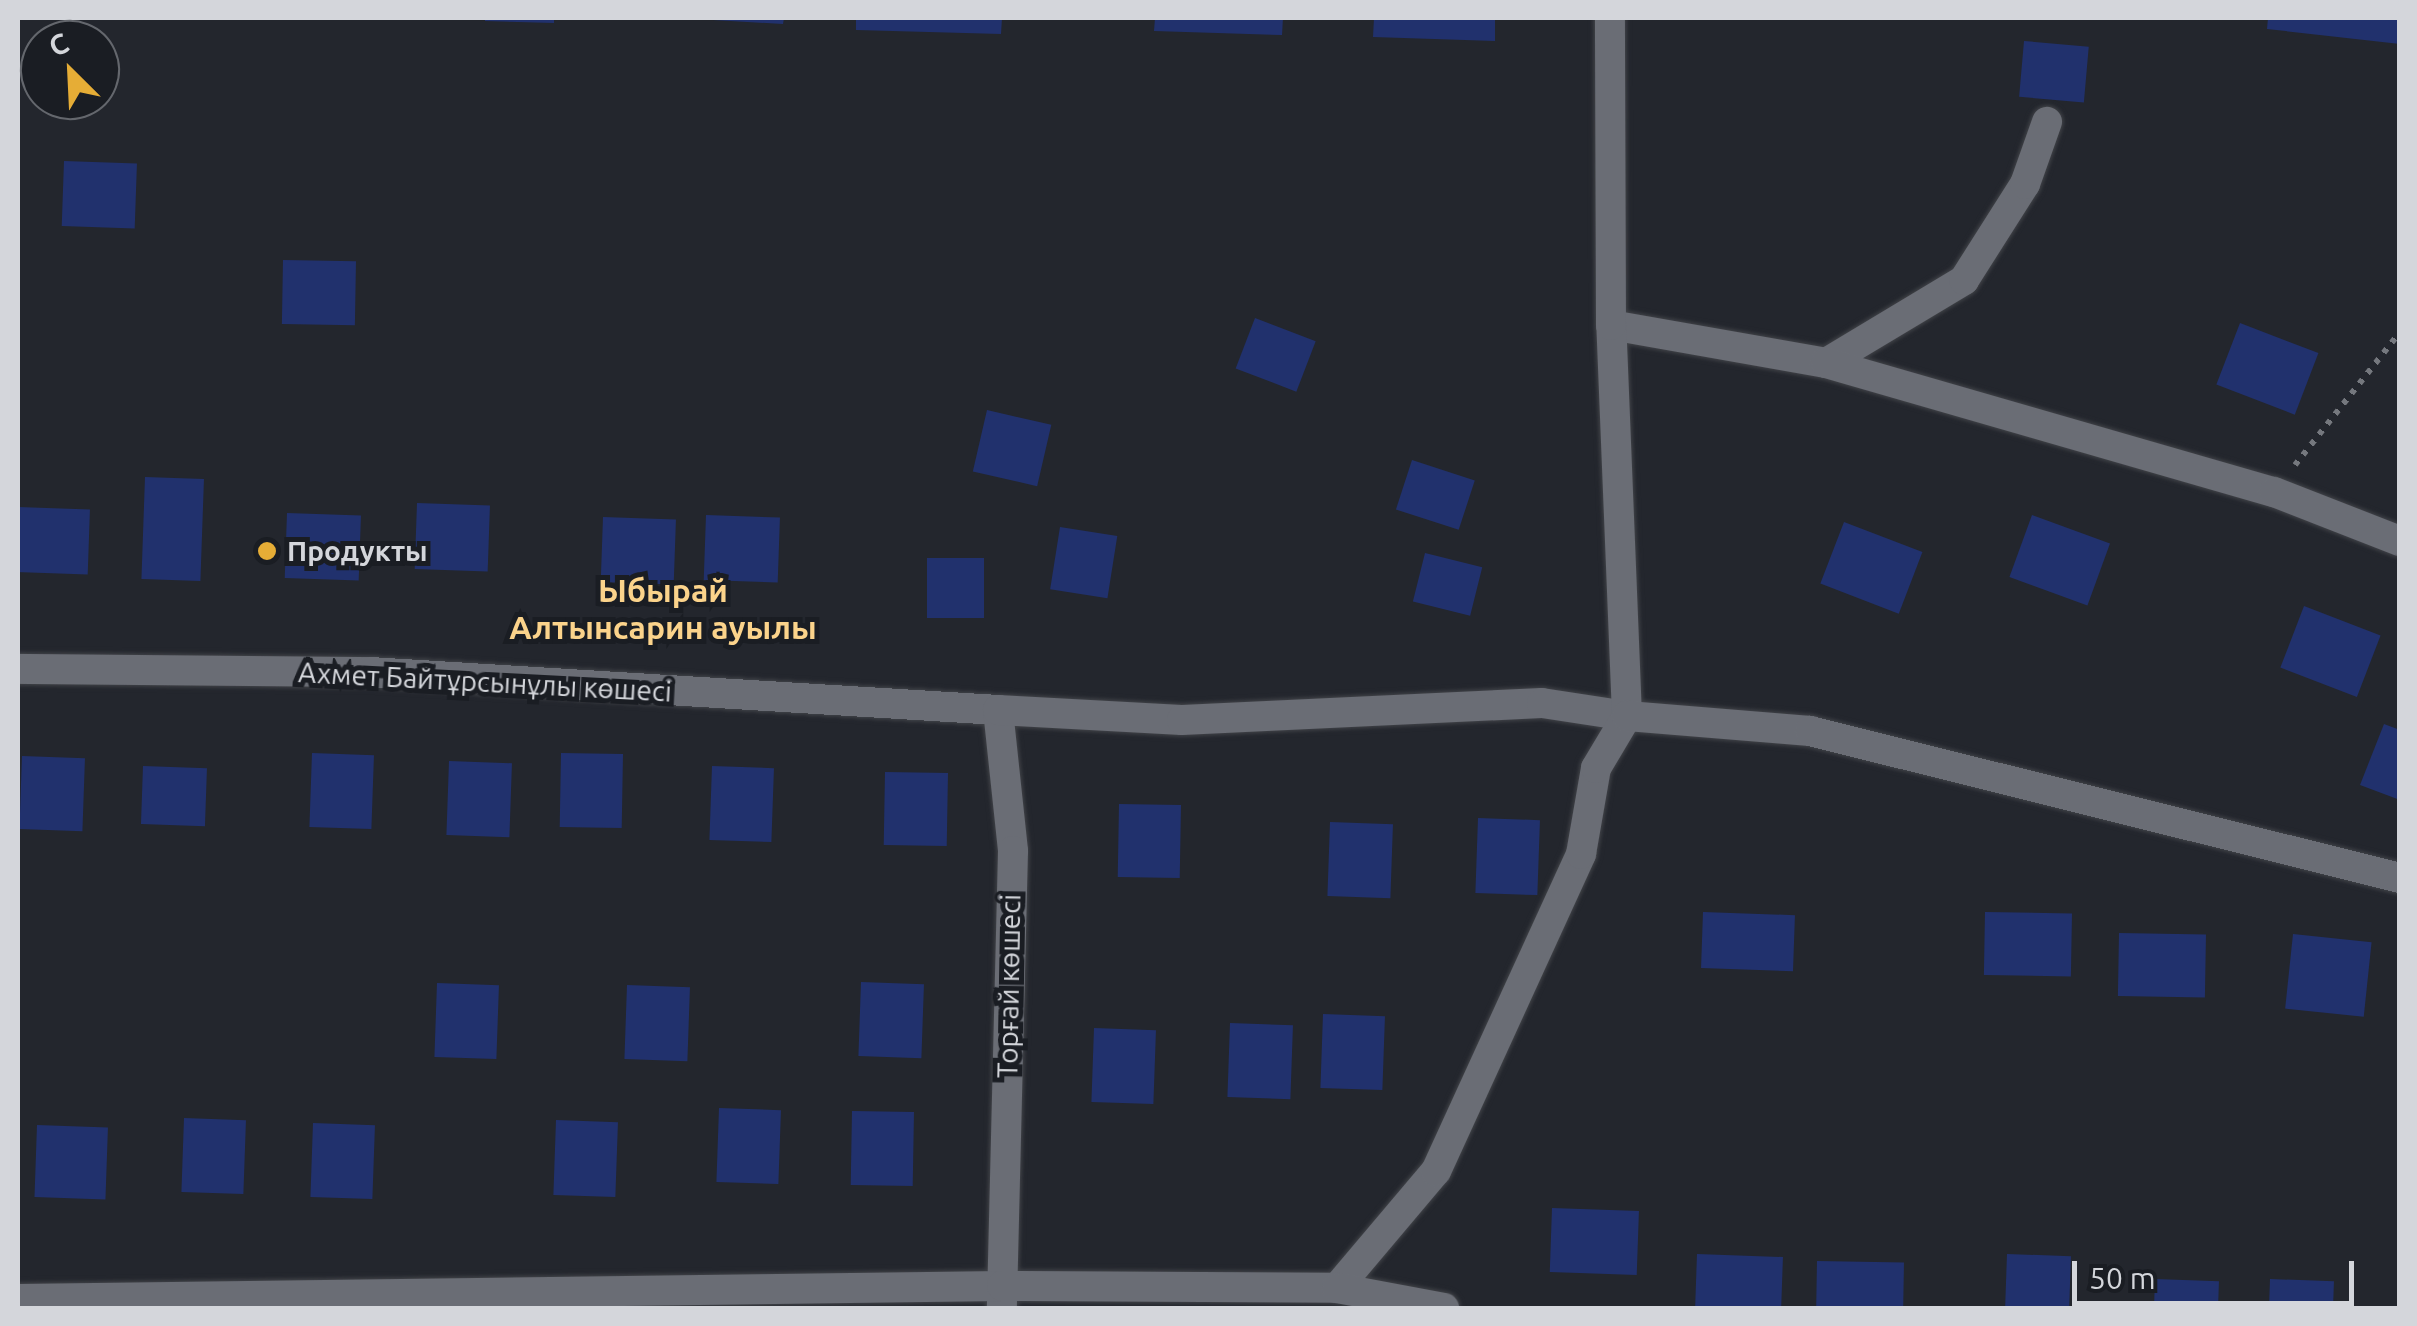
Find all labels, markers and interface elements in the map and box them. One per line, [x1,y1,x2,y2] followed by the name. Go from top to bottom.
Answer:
[20,20,120,120] north arrow
[44,26,73,62] text: С
[287,534,428,568] place label: Продукты
[256,540,278,562] marker: Продукты
[509,572,817,647] district label: Ыбырай Алтынсарин ауылы
[297,655,673,709] street label: Ахмет Байтұрсынұлы көшесі
[991,894,1027,1078] street label: Торғай көшесі
[2077,1241,2360,1303] scale bar
[2089,1261,2156,1295] text: 50 m

